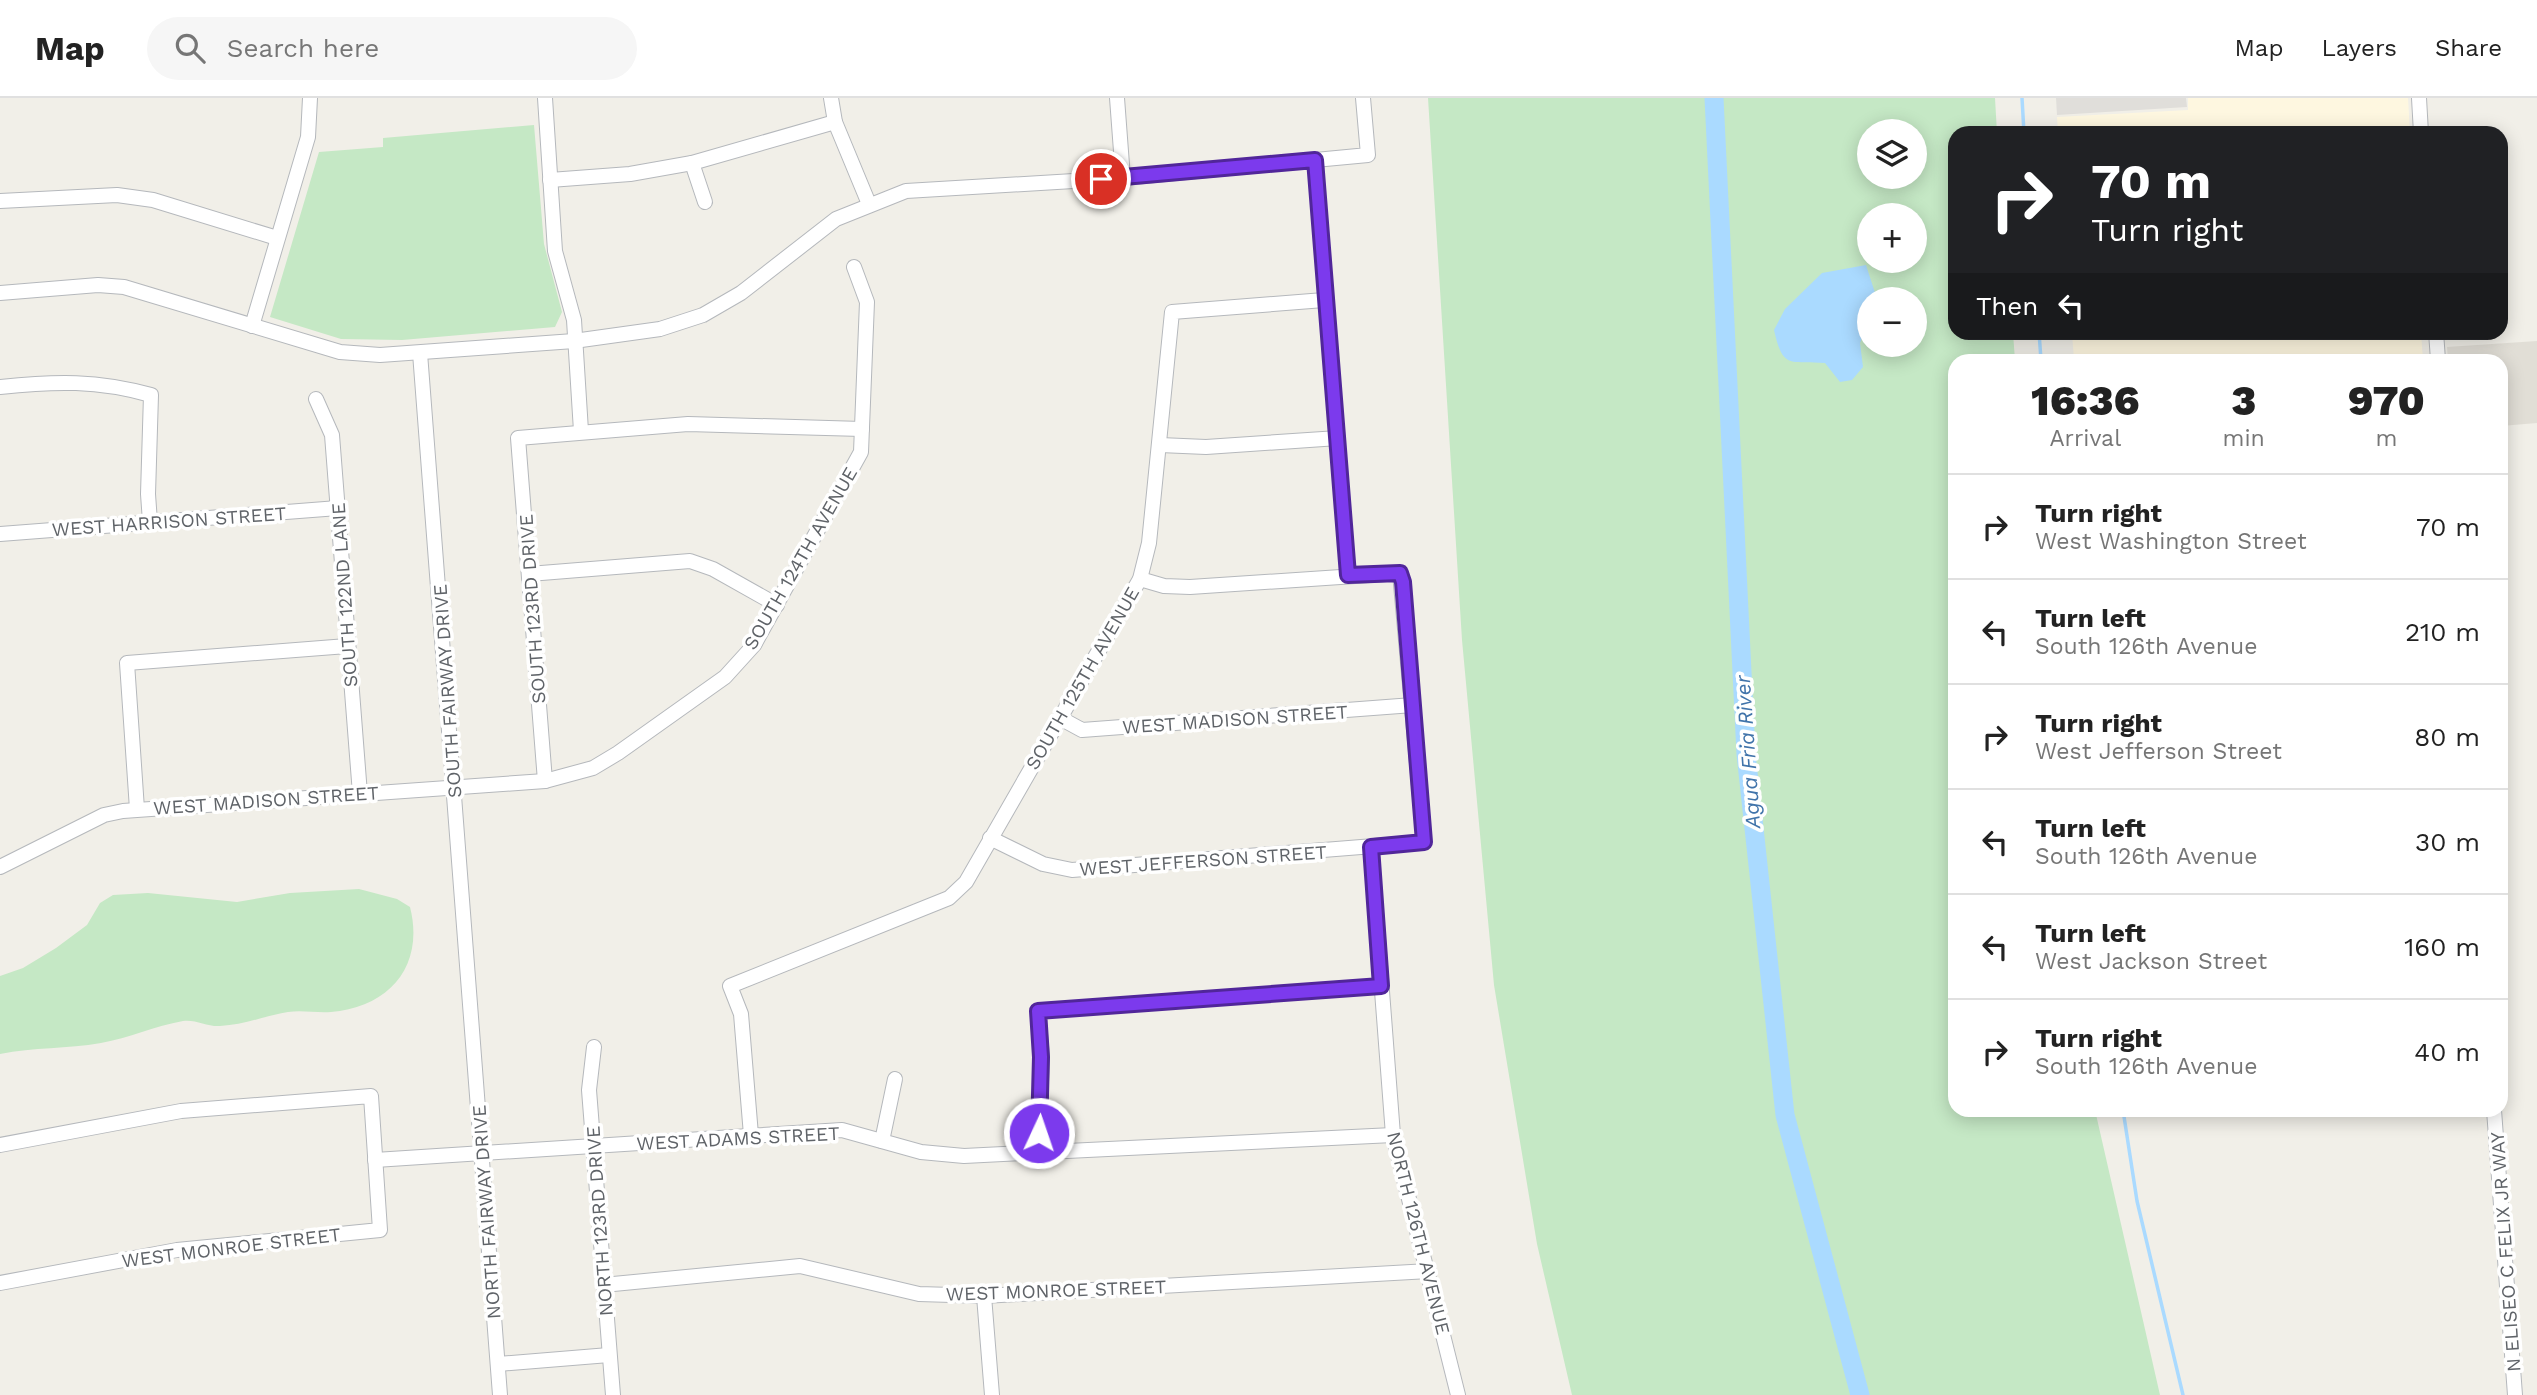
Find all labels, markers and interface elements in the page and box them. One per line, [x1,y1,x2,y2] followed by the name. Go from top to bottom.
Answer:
[147,17,637,80] search box
[35,29,105,68] text: Map
[171,29,209,67] icon: search
[227,33,379,63] text: Search here
[2235,34,2283,62] text: Map
[2321,34,2397,62] text: Layers
[2435,34,2502,62] text: Share
[1857,119,1927,357] map controls
[1857,119,1927,189] button: layers
[1071,149,1131,209] pin
[2091,152,2211,210] text: 70 m
[1976,154,2067,245] icon: right
[1082,160,1120,198] icon: arrive
[1857,203,1927,273] button: +
[2091,211,2243,249] text: Turn right
[1857,287,1927,357] button: −
[2052,287,2090,325] icon: left
[1976,291,2038,321] text: Then
[2031,376,2140,425] text: 16:36
[2231,376,2256,425] text: 3
[2348,376,2425,425] text: 970
[2049,425,2121,452] text: Arrival
[2223,425,2265,452] text: min
[2375,425,2397,452] text: m
[739,463,862,654] street label: SOUTH 124TH AVENUE
[2035,498,2162,528] text: Turn right
[51,502,287,541] street label: WEST HARRISON STREET
[327,502,362,688] street label: SOUTH 122ND LANE
[1976,508,2014,546] icon: right
[2416,512,2480,542] text: 70 m
[514,513,551,705] street label: SOUTH 123RD DRIVE
[2035,528,2307,555] text: West Washington Street
[429,583,466,799] street label: SOUTH FAIRWAY DRIVE
[1021,583,1144,774] street label: SOUTH 125TH AVENUE
[2035,603,2146,633] text: Turn left
[1976,613,2014,651] icon: left
[2405,617,2480,647] text: 210 m
[2035,633,2258,660] text: South 126th Avenue
[1730,674,1765,830] water label: Agua Fria River
[1122,700,1348,739] street label: WEST MADISON STREET
[2035,708,2162,738] text: Turn right
[1976,718,2014,756] icon: right
[2414,722,2480,752] text: 80 m
[2035,738,2282,765] text: West Jefferson Street
[153,781,379,820] street label: WEST MADISON STREET
[2035,813,2146,843] text: Turn left
[1976,823,2014,861] icon: left
[2415,827,2480,857] text: 30 m
[1079,840,1328,881] street label: WEST JEFFERSON STREET
[2035,843,2258,870] text: South 126th Avenue
[2035,918,2146,948] text: Turn left
[1976,928,2014,966] icon: left
[2404,932,2480,962] text: 160 m
[2035,948,2267,975] text: West Jackson Street
[2035,1023,2162,1053] text: Turn right
[1976,1033,2014,1071] icon: right
[2414,1037,2480,1067] text: 40 m
[2035,1053,2258,1080] text: South 126th Avenue
[1002,1096,1076,1170] position arrow
[468,1104,505,1320] street label: NORTH FAIRWAY DRIVE
[636,1122,840,1155] street label: WEST ADAMS STREET
[581,1125,618,1317] street label: NORTH 123RD DRIVE
[1382,1129,1455,1337] street label: NORTH 126TH AVENUE
[2486,1131,2525,1373] street label: N ELISEO C FELIX JR WAY
[120,1223,342,1272] street label: WEST MONROE STREET
[945,1275,1167,1306] street label: WEST MONROE STREET

